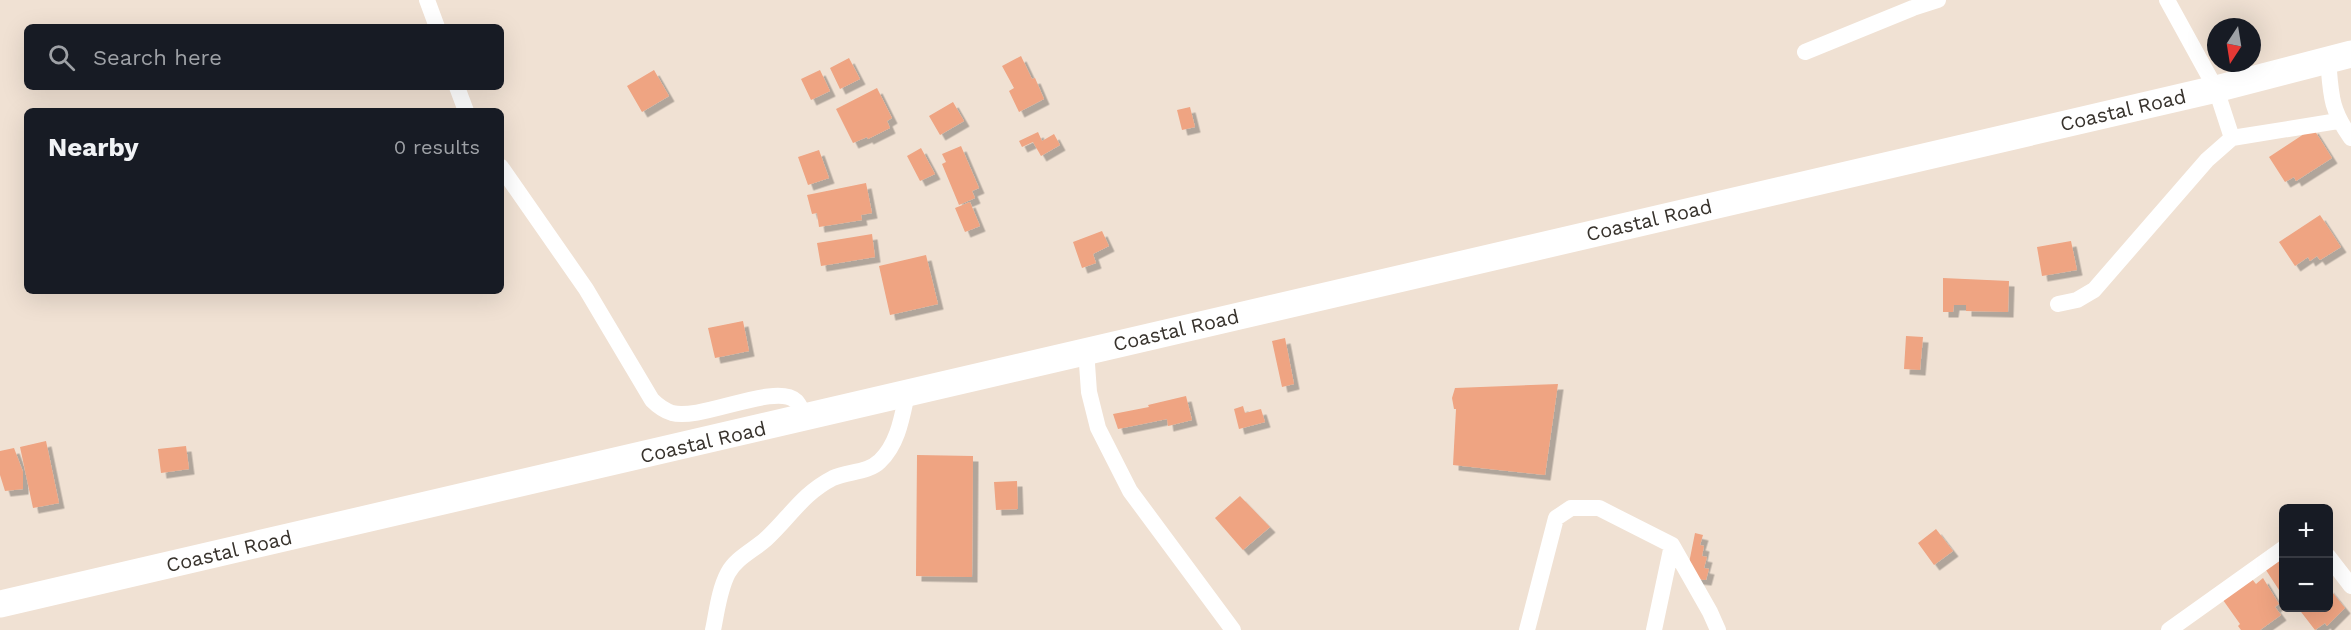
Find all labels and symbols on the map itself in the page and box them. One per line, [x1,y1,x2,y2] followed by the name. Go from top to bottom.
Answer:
[2207,18,2261,72] north arrow
[2058,84,2188,136] street label: Coastal Road
[1584,194,1714,246] street label: Coastal Road
[1111,304,1241,356] street label: Coastal Road
[638,416,768,468] street label: Coastal Road
[164,525,294,577] street label: Coastal Road

